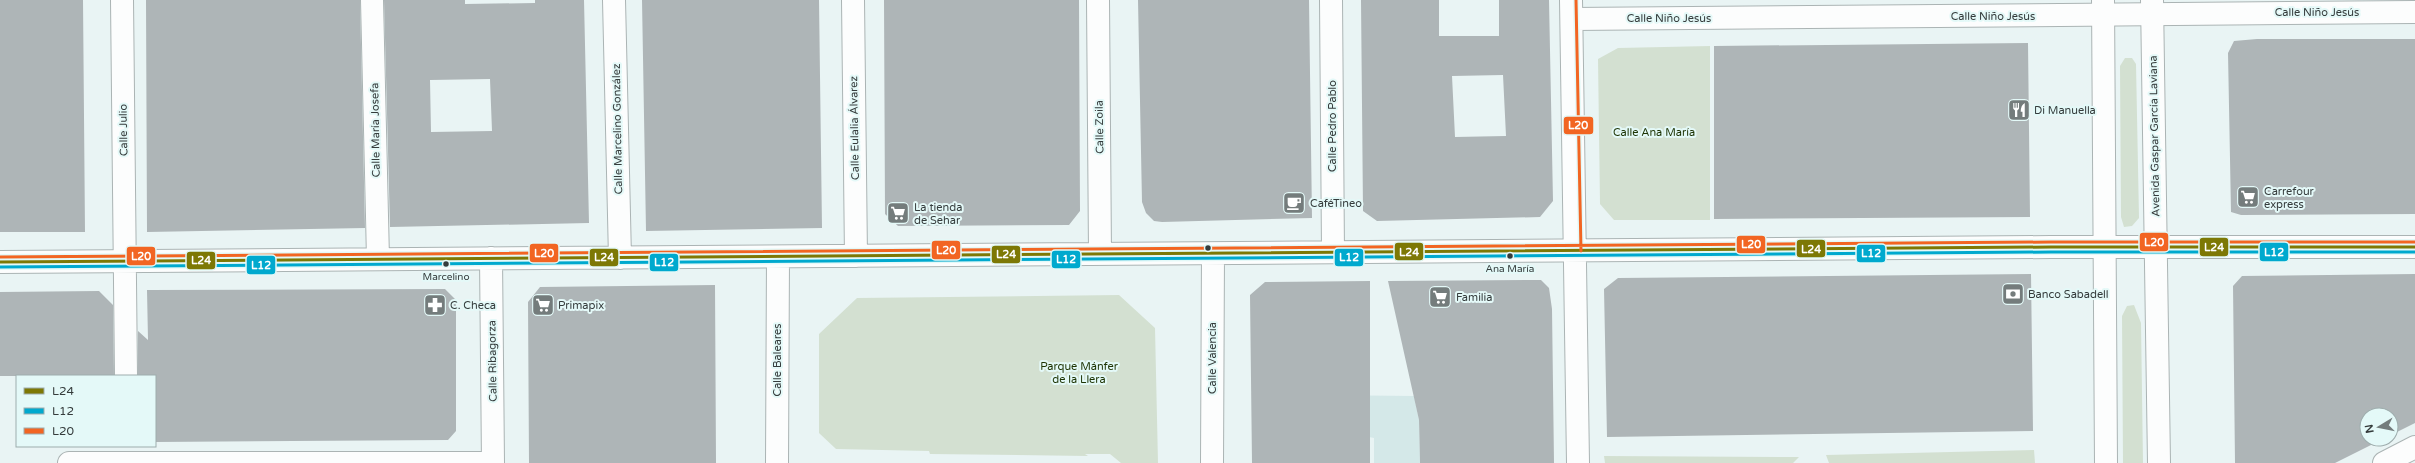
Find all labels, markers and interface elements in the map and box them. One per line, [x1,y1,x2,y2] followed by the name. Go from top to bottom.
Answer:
[2275,6,2359,19] street label: Calle Niño Jesús
[1951,10,2035,23] street label: Calle Niño Jesús
[1627,12,1711,25] street label: Calle Niño Jesús
[2147,55,2162,217] street label: Avenida Gaspar García Laviana
[610,63,625,195] street label: Calle Marcelino González
[846,75,862,180] street label: Calle Eulalia Álvarez
[1326,80,1339,172] street label: Calle Pedro Pablo
[368,83,383,177] street label: Calle María Josefa
[2006,97,2032,123] restaurant icon: Di Manuella
[1093,100,1106,154] street label: Calle Zoila
[117,103,130,156] street label: Calle Julio
[2034,104,2096,117] place label: Di Manuella
[1563,116,1594,135] line badge: L20
[1568,119,1588,132] text: L20
[1613,126,1695,139] park label: Calle Ana María
[2235,184,2261,210] supermarket icon: Carrefour express
[2264,185,2315,211] place label: Carrefour express
[1281,190,1307,216] cafe icon: CaféTineo
[1310,197,1362,210] place label: CaféTineo
[885,200,911,226] supermarket icon: La tienda de Sehar
[914,201,962,227] place label: La tienda de Sehar
[2139,232,2169,252] line badge: L20
[1736,235,1766,254] line badge: L20
[2144,236,2164,249] text: L20
[2199,237,2229,257] line badge: L24
[1741,238,1761,251] text: L20
[1796,239,1826,258] line badge: L24
[931,240,961,260] line badge: L20
[2204,241,2224,254] text: L24
[1394,242,1424,261] line badge: L24
[2259,242,2289,262] line badge: L12
[529,243,559,263] line badge: L20
[1203,243,1213,253] unlabelled marker
[1801,243,1821,256] text: L24
[936,244,956,257] text: L20
[1856,244,1886,263] line badge: L12
[991,245,1021,264] line badge: L24
[126,246,156,266] line badge: L20
[1399,246,1419,259] text: L24
[2264,246,2284,259] text: L12
[534,247,554,260] text: L20
[1861,247,1881,260] text: L12
[589,248,619,267] line badge: L24
[996,248,1016,261] text: L24
[1334,248,1364,267] line badge: L12
[131,250,151,263] text: L20
[1051,250,1081,269] line badge: L12
[186,251,216,270] line badge: L24
[594,251,614,264] text: L24
[1339,251,1359,264] text: L12
[1505,251,1515,261] marker: Ana María
[649,253,679,272] line badge: L12
[1056,253,1076,266] text: L12
[191,254,211,267] text: L24
[246,255,276,275] line badge: L12
[654,256,674,269] text: L12
[251,259,271,272] text: L12
[441,259,451,269] marker: Marcelino
[1486,263,1534,275] place label: Ana María
[422,271,470,283] place label: Marcelino
[2000,281,2026,307] bank icon: Banco Sabadell
[1427,284,1453,310] supermarket icon: Familia
[2028,288,2109,301] place label: Banco Sabadell
[1456,291,1493,304] place label: Familia
[422,292,448,318] pharmacy icon: C. Checa
[530,292,556,318] supermarket icon: Primapix
[450,299,496,312] place label: C. Checa
[558,299,604,312] place label: Primapix
[485,320,500,402] street label: Calle Ribagorza
[1206,322,1219,394] street label: Calle Valencia
[771,324,784,396] street label: Calle Baleares
[1040,360,1119,386] park label: Parque Mánfer de la Llera
[16,375,156,447] legend
[52,384,74,398] text: L24
[52,404,74,418] text: L12
[2359,407,2399,447] north arrow
[2362,423,2377,434] text: N
[52,424,74,438] text: L20

